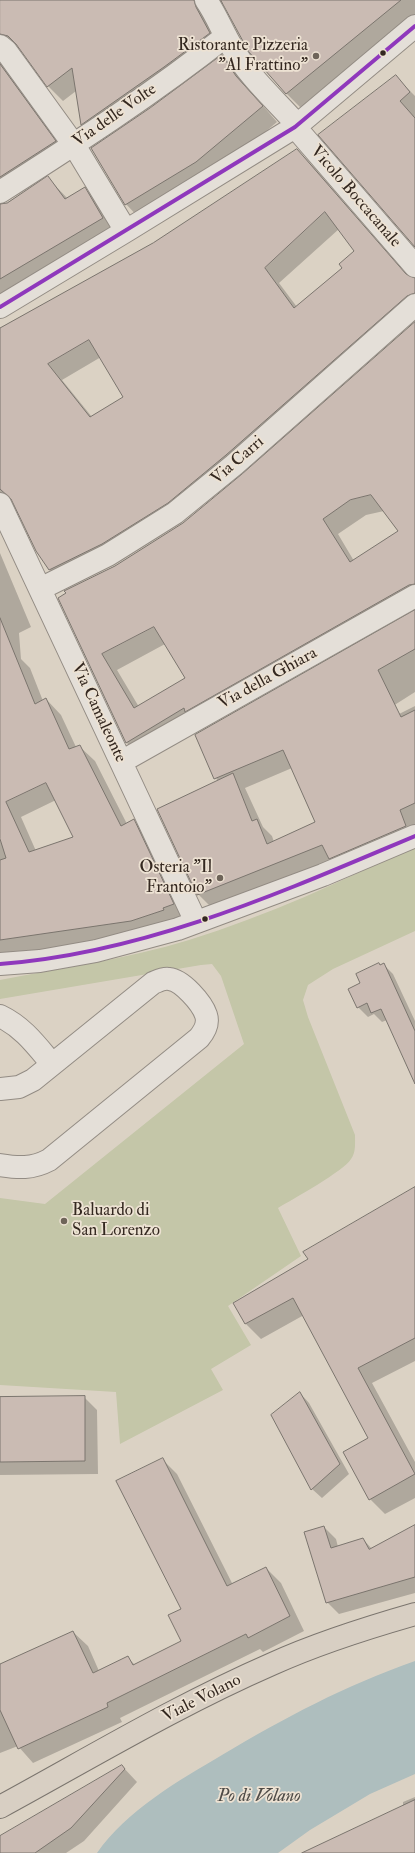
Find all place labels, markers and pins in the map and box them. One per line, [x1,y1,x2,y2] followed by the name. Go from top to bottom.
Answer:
[178,36,308,76] place label: Ristorante Pizzeria "Al Frattino"
[378,48,388,58] unlabelled marker
[311,51,321,61] marker: Ristorante Pizzeria "Al Frattino"
[140,858,212,898] place label: Osteria "Il Frantoio"
[215,873,225,883] marker: Osteria "Il Frantoio"
[200,914,210,924] unlabelled marker
[72,1201,160,1241] place label: Baluardo di San Lorenzo
[59,1216,69,1226] marker: Baluardo di San Lorenzo

